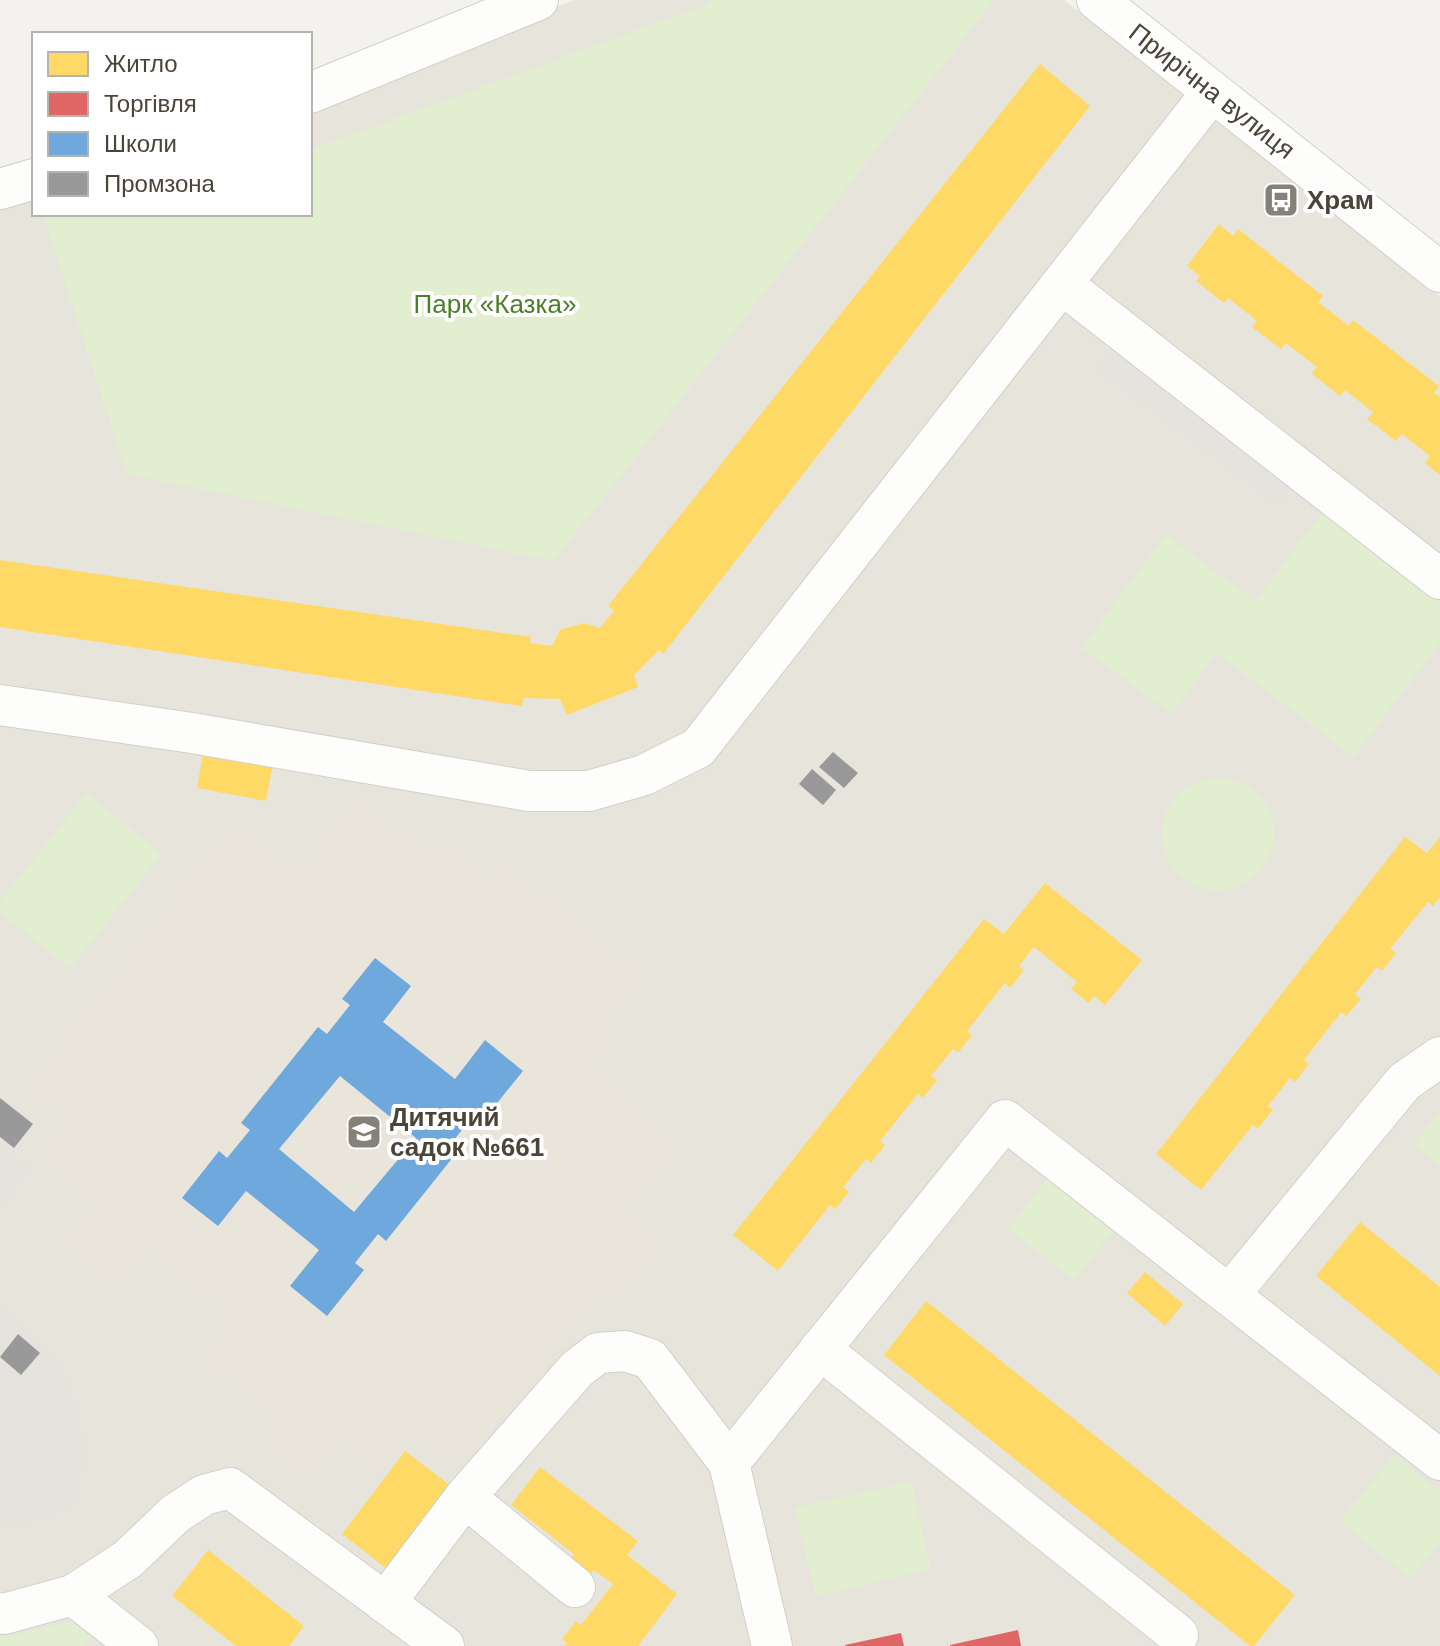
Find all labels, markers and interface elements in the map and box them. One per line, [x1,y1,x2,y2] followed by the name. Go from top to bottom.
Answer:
[1123,17,1301,165] street label: Прирічна вулиця
[32,32,312,216] legend
[104,50,178,77] text: Житло
[104,90,197,117] text: Торгівля
[104,130,177,157] text: Школи
[104,170,216,197] text: Промзона
[1262,181,1300,219] bus stop icon: Храм
[1307,185,1374,215] place label: Храм
[414,289,576,319] park label: Парк «Казка»
[390,1102,544,1162] place label: Дитячий садок №661
[345,1113,383,1151] school or university icon: Дитячий садок №661

